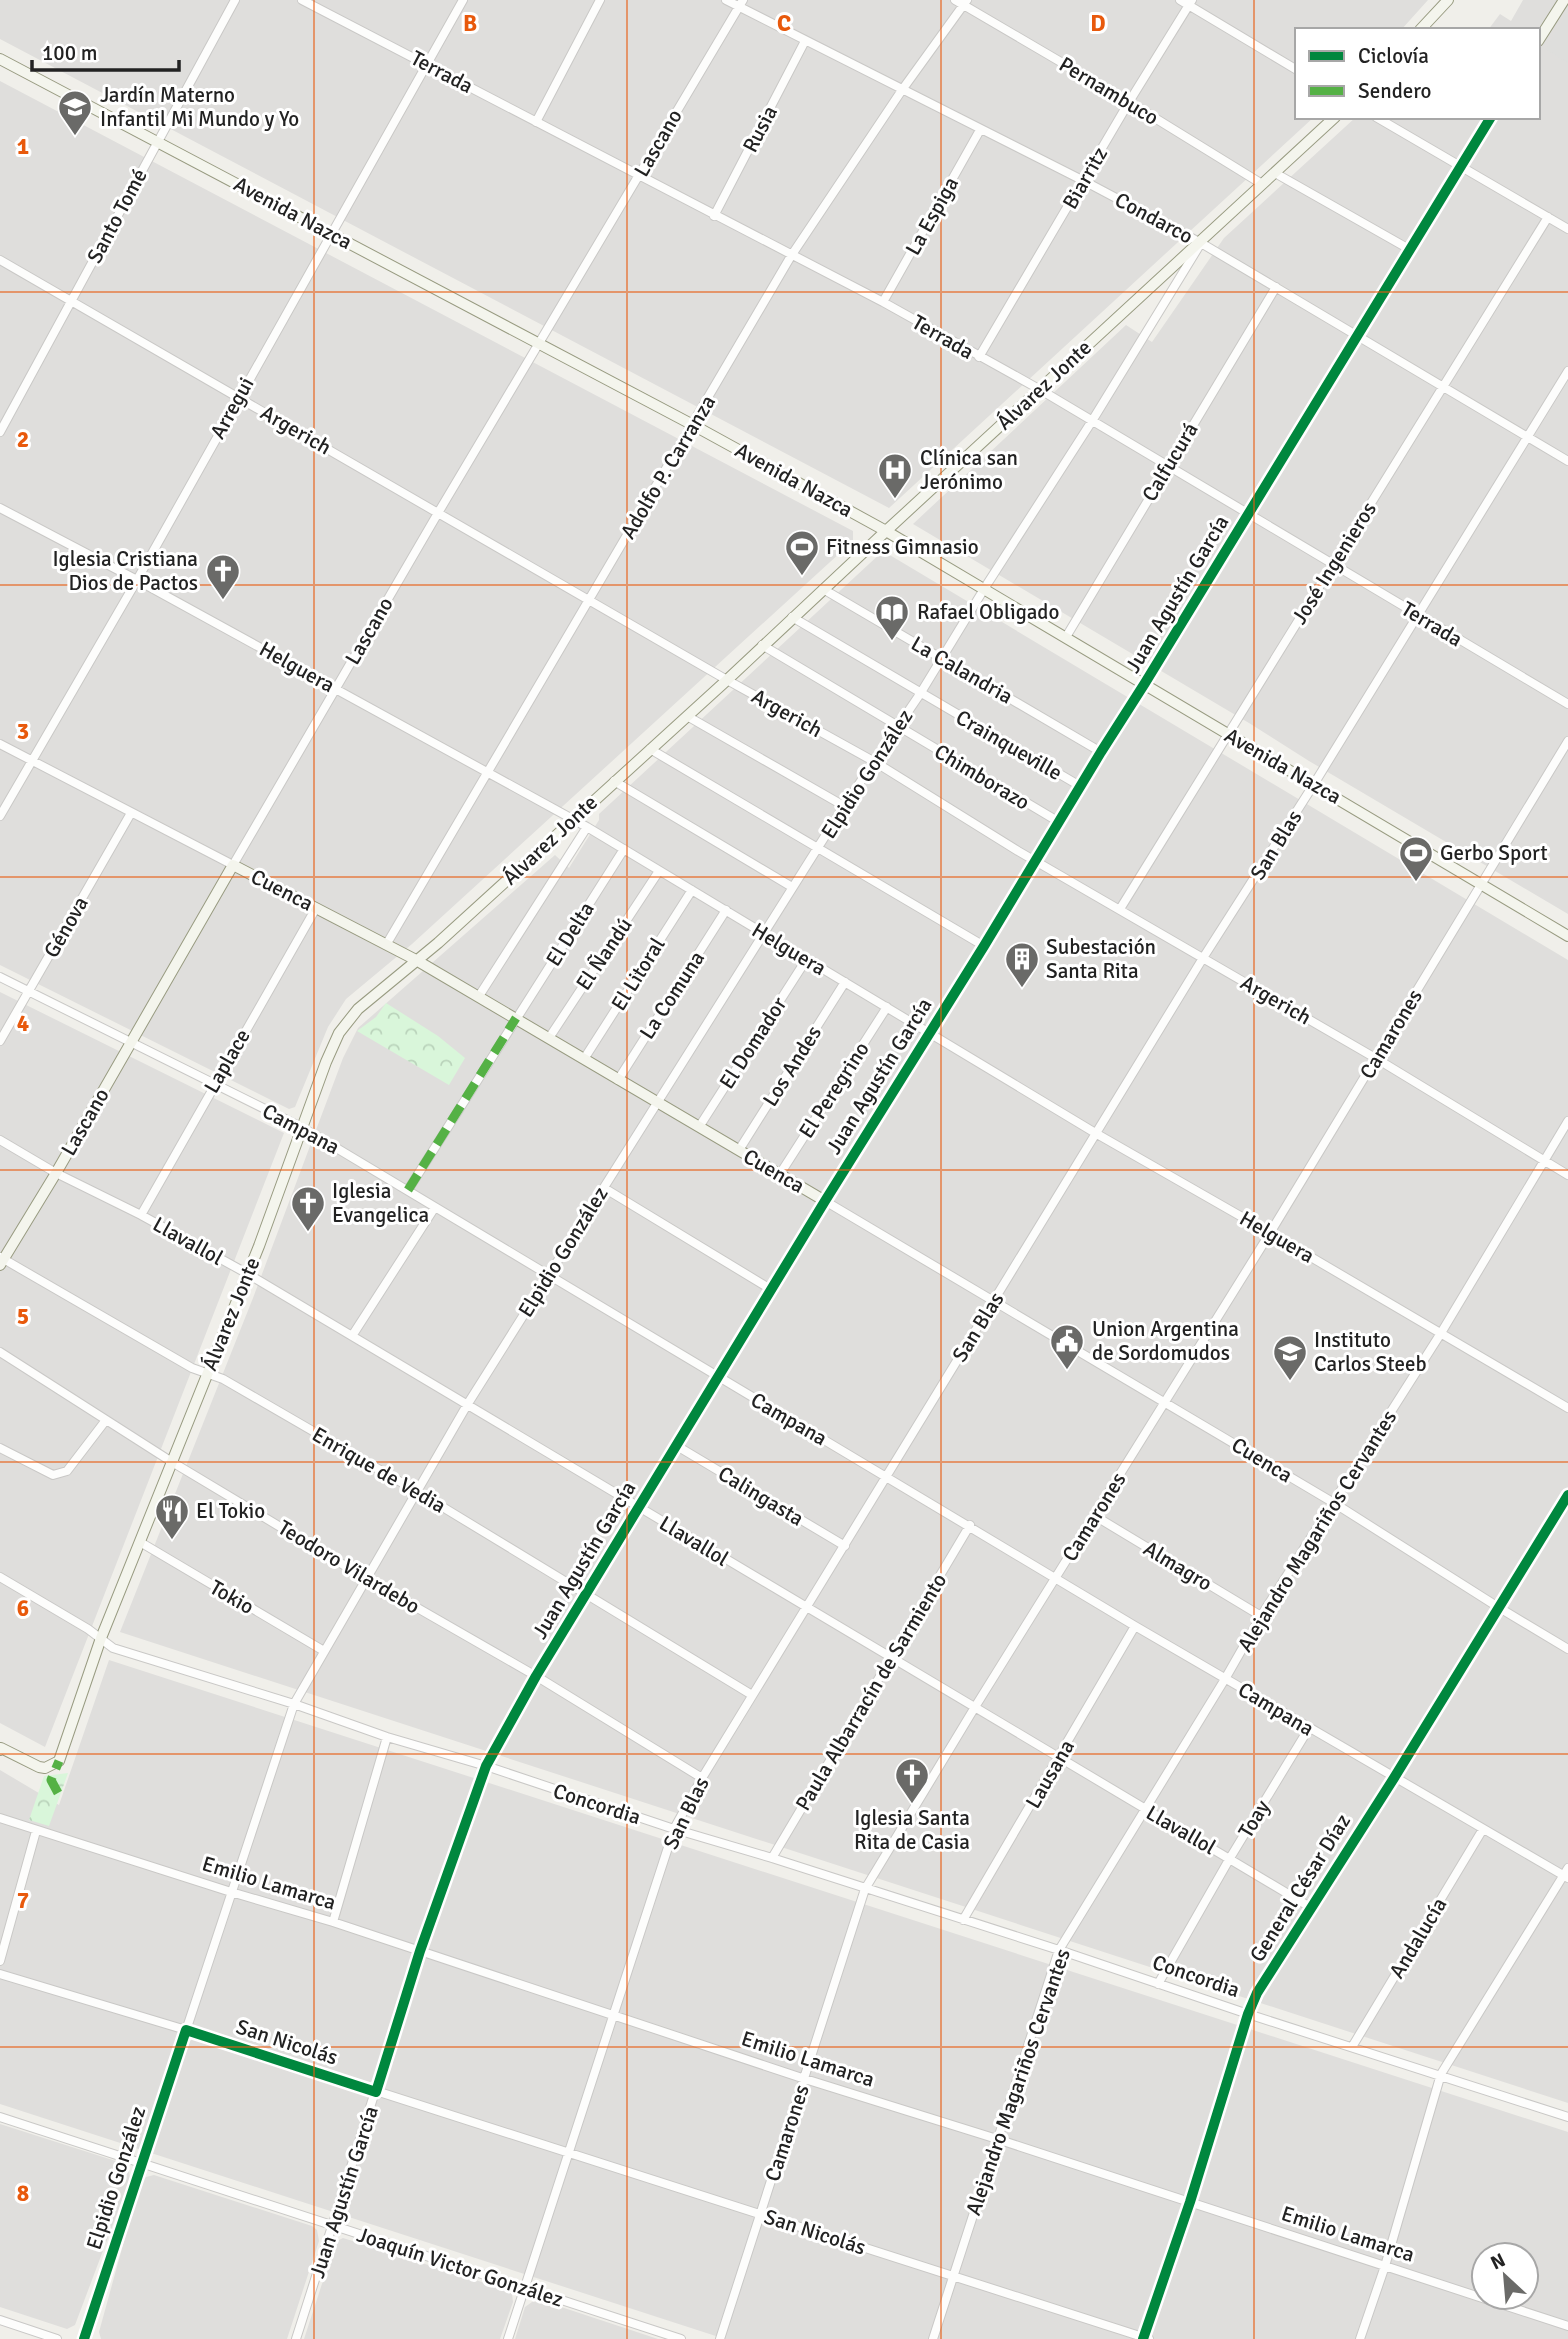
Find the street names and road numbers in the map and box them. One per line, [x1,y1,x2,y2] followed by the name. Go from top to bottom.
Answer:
[406,45,478,99] street label: Terrada
[1054,51,1164,131] street label: Pernambuco
[737,101,783,157] street label: Rusia
[628,105,688,181] street label: Lascano
[1057,142,1113,214] street label: Biarritz
[81,164,153,268] street label: Santo Tomé
[229,171,357,255] street label: Avenida Nazca
[900,172,964,260] street label: La Espiga
[1111,187,1197,249] street label: Condarco
[908,309,978,365] street label: Terrada
[991,335,1097,435] street label: Álvarez Jonte
[204,373,260,443] street label: Arregui
[615,390,721,544] street label: Adolfo P. Carranza
[256,399,336,461] street label: Argerich
[1136,418,1204,506] street label: Calfucurá
[731,437,857,523] street label: Avenida Nazca
[1286,497,1382,629] street label: José Ingenieros
[1120,510,1234,678] street label: Juan Agustín García
[339,593,399,669] street label: Lascano
[1397,596,1467,652] street label: Terrada
[907,630,1017,710] street label: La Calandria
[255,636,339,698] street label: Helguera
[747,683,827,743] street label: Argerich
[816,704,918,844] street label: Elpidio González
[951,704,1067,786] street label: Crainqueville
[1220,722,1346,810] street label: Avenida Nazca
[930,738,1034,816] street label: Chimborazo
[497,790,603,890] street label: Álvarez Jonte
[1245,805,1307,885] street label: San Blas
[246,863,318,917] street label: Cuenca
[38,892,94,962] street label: Génova
[540,897,600,971] street label: El Delta
[570,913,638,995] street label: El Ñandú
[747,917,831,981] street label: Helguera
[605,933,671,1015] street label: El Litoral
[634,946,710,1044] street label: La Comuna
[1236,969,1316,1031] street label: Argerich
[1354,984,1428,1084] street label: Camarones
[714,992,792,1094] street label: El Domador
[820,993,938,1159] street label: Juan Agustín García
[757,1021,827,1111] street label: Los Andes
[198,1024,256,1098] street label: Laplace
[793,1037,875,1143] street label: El Peregrino
[55,1084,115,1160] street label: Lascano
[258,1098,344,1160] street label: Campana
[739,1143,809,1199] street label: Cuenca
[513,1182,613,1322] street label: Elpidio González
[1235,1205,1319,1269] street label: Helguera
[148,1211,228,1271] street label: Llavallol
[196,1253,266,1375] street label: Álvarez Jonte
[947,1287,1009,1367] street label: San Blas
[746,1387,832,1451] street label: Campana
[1232,1405,1402,1657] street label: Alejandro Magariños Cervantes
[308,1421,450,1519] street label: Enrique de Vedia
[1227,1432,1297,1488] street label: Cuenca
[713,1460,809,1532] street label: Calingasta
[1056,1468,1132,1566] street label: Camarones
[527,1476,641,1644] street label: Juan Agustín García
[655,1510,733,1572] street label: Llavallol
[273,1514,425,1620] street label: Teodoro Vilardebo
[1139,1535,1217,1597] street label: Almagro
[790,1569,952,1815] street label: Paula Albarracín de Sarmiento
[205,1574,259,1620] street label: Tokio
[1233,1676,1319,1742] street label: Campana
[1020,1735,1080,1813] street label: Lausana
[657,1773,715,1853] street label: San Blas
[550,1778,644,1830] street label: Concordia
[1233,1795,1275,1843] street label: Toay
[1141,1800,1221,1860] street label: Llavallol
[1244,1809,1356,1967] street label: General César Díaz
[199,1850,339,1916] street label: Emilio Lamarca
[1384,1893,1452,1983] street label: Andalucía
[960,1945,1076,2219] street label: Alejandro Magariños Cervantes
[1149,1949,1243,2003] street label: Concordia
[233,2013,341,2071] street label: San Nicolás
[738,2025,878,2093] street label: Emilio Lamarca
[759,2081,815,2185] street label: Camarones
[81,2103,151,2253] street label: Elpidio González
[304,2103,384,2281] street label: Juan Agustín García
[1278,2200,1418,2268] street label: Emilio Lamarca
[761,2203,869,2261] street label: San Nicolás
[354,2221,566,2313] street label: Joaquín Victor González

